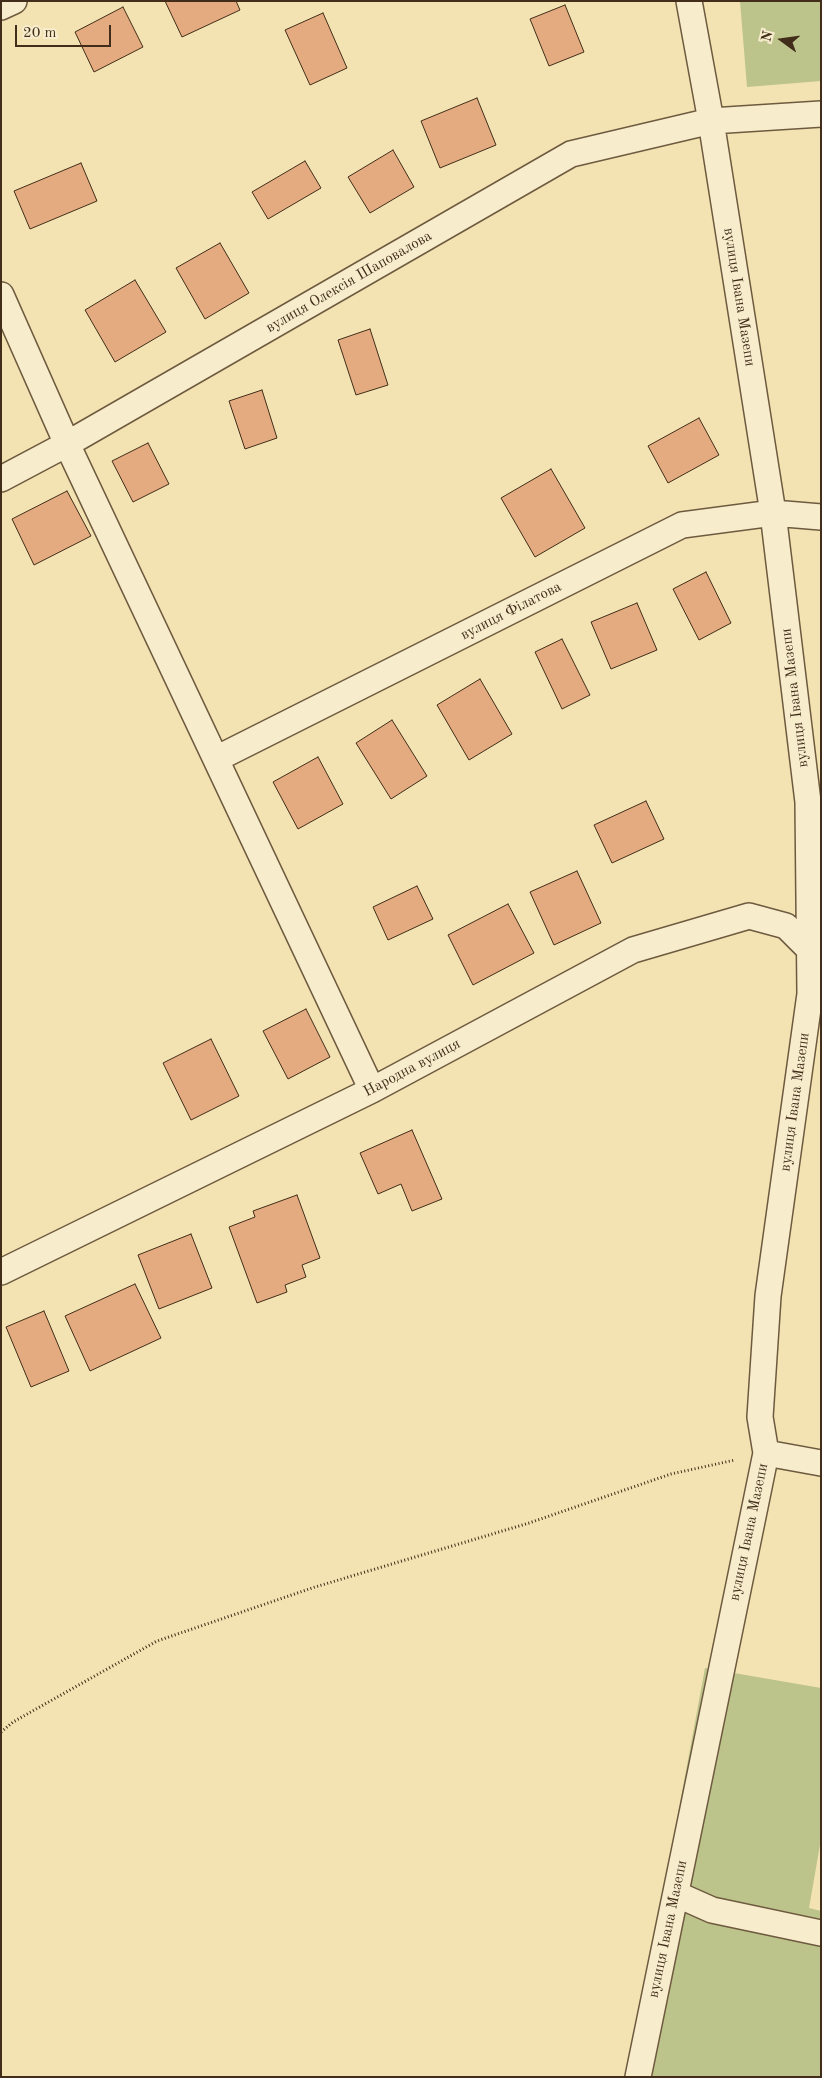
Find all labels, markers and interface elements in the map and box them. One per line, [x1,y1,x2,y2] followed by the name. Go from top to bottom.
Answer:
[18,15,114,47] scale bar
[757,15,807,65] north arrow
[23,26,57,41] text: 20 m
[759,29,776,43] text: N
[719,226,759,368] street label: вулиця Івана Мазепи
[263,227,435,337] street label: вулиця Олексія Шаповалова
[458,578,564,644] street label: вулиця Філатова
[778,627,812,769] street label: вулиця Івана Мазепи
[776,1031,814,1173] street label: вулиця Івана Мазепи
[360,1035,464,1101] street label: Народна вулиця
[726,1462,772,1602] street label: вулиця Івана Мазепи
[645,1859,691,1999] street label: вулиця Івана Мазепи

